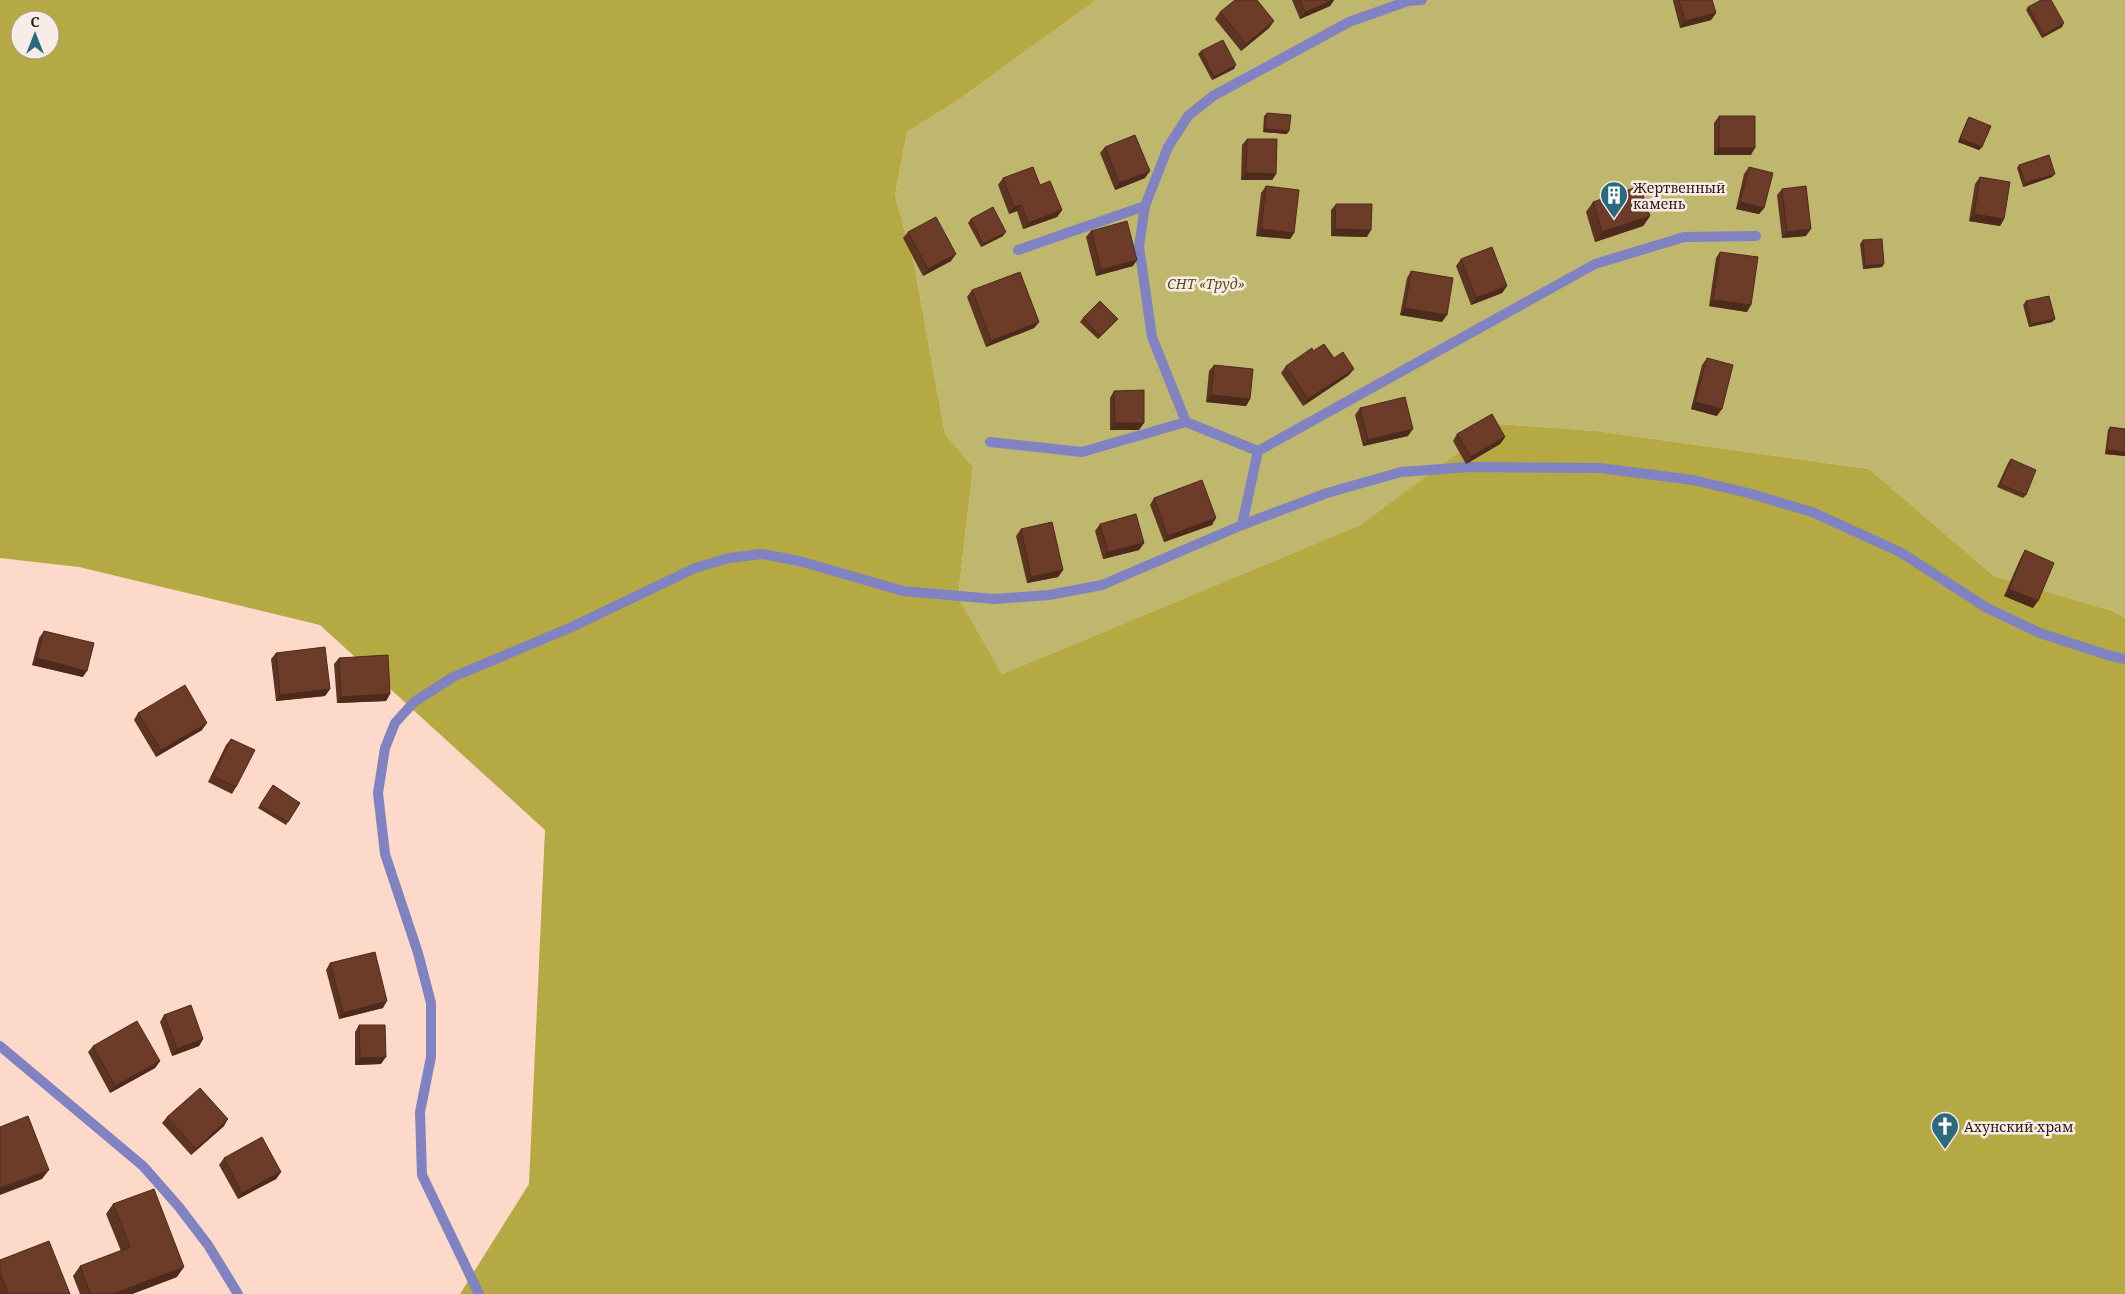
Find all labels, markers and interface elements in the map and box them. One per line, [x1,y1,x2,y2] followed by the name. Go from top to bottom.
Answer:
[10,10,60,60] north arrow
[30,12,40,31] text: С
[1632,178,1725,213] place label: Жертвенный камень
[1599,180,1629,219] building icon: Жертвенный камень
[1167,274,1245,293] park label: СНТ «Труд»
[1930,1111,1960,1150] church icon: Ахунский храм
[1964,1117,2074,1136] place label: Ахунский храм

